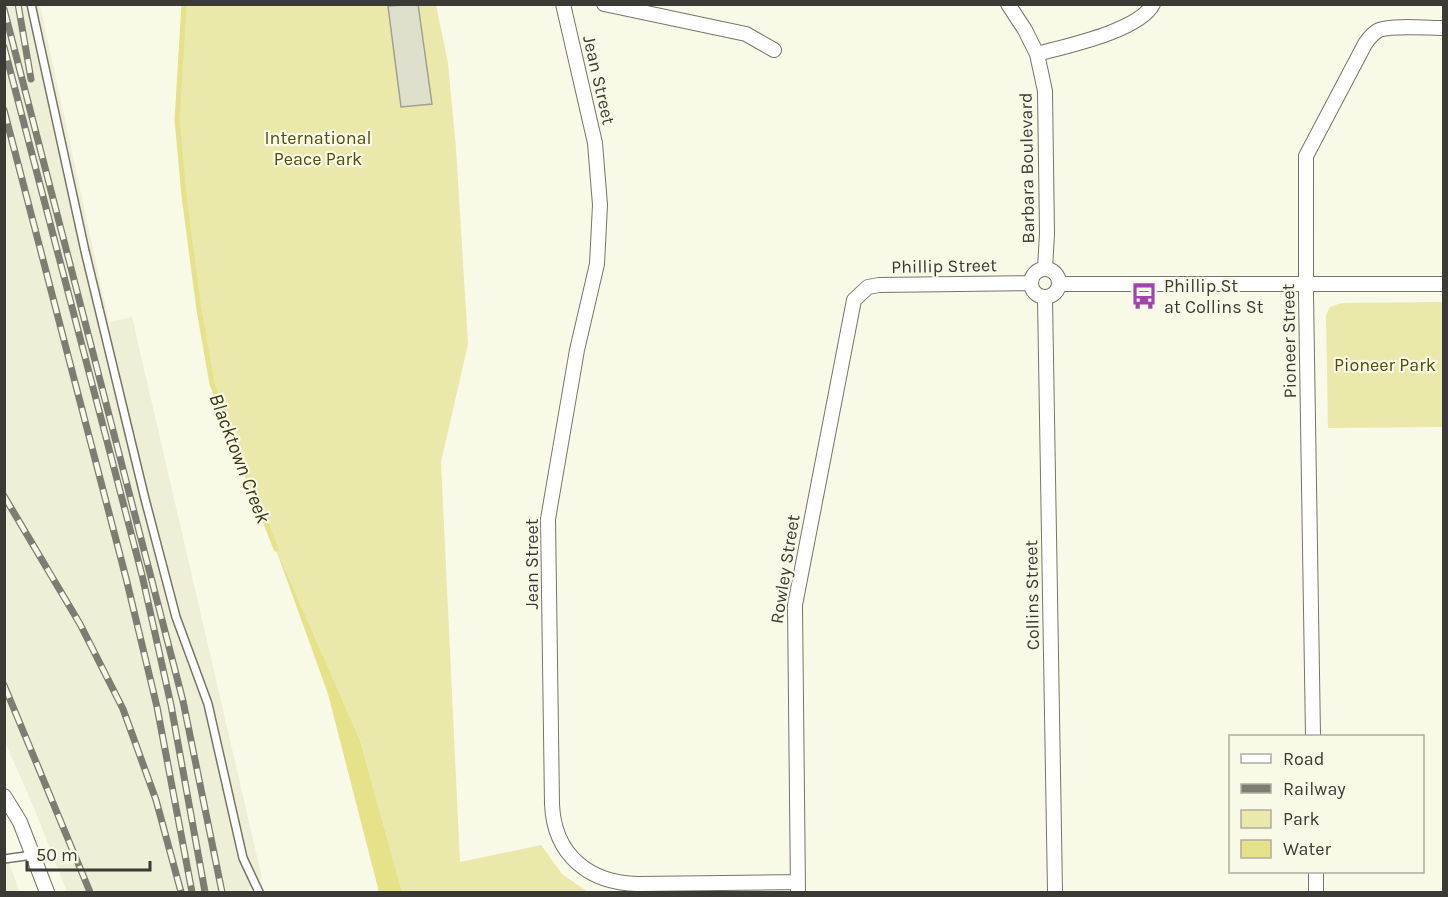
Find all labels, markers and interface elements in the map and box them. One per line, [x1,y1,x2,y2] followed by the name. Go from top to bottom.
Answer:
[578,33,620,127] street label: Jean Street
[1015,92,1039,244] street label: Barbara Boulevard
[265,127,371,170] park label: International Peace Park
[891,254,997,278] street label: Phillip Street
[1164,275,1264,318] place label: Phillip St at Collins St
[1129,281,1159,311] bus stop icon: Phillip St at Collins St
[1277,283,1301,399] street label: Pioneer Street
[1334,354,1436,376] park label: Pioneer Park
[204,390,275,527] water label: Blacktown Creek
[766,513,805,625] street label: Rowley Street
[521,518,543,609] street label: Jean Street
[1020,539,1044,650] street label: Collins Street
[1229,735,1424,873] legend
[1283,748,1324,770] text: Road
[1283,778,1346,800] text: Railway
[1283,808,1320,830] text: Park
[27,834,150,872] scale bar
[1283,838,1331,860] text: Water
[36,844,78,866] text: 50 m

